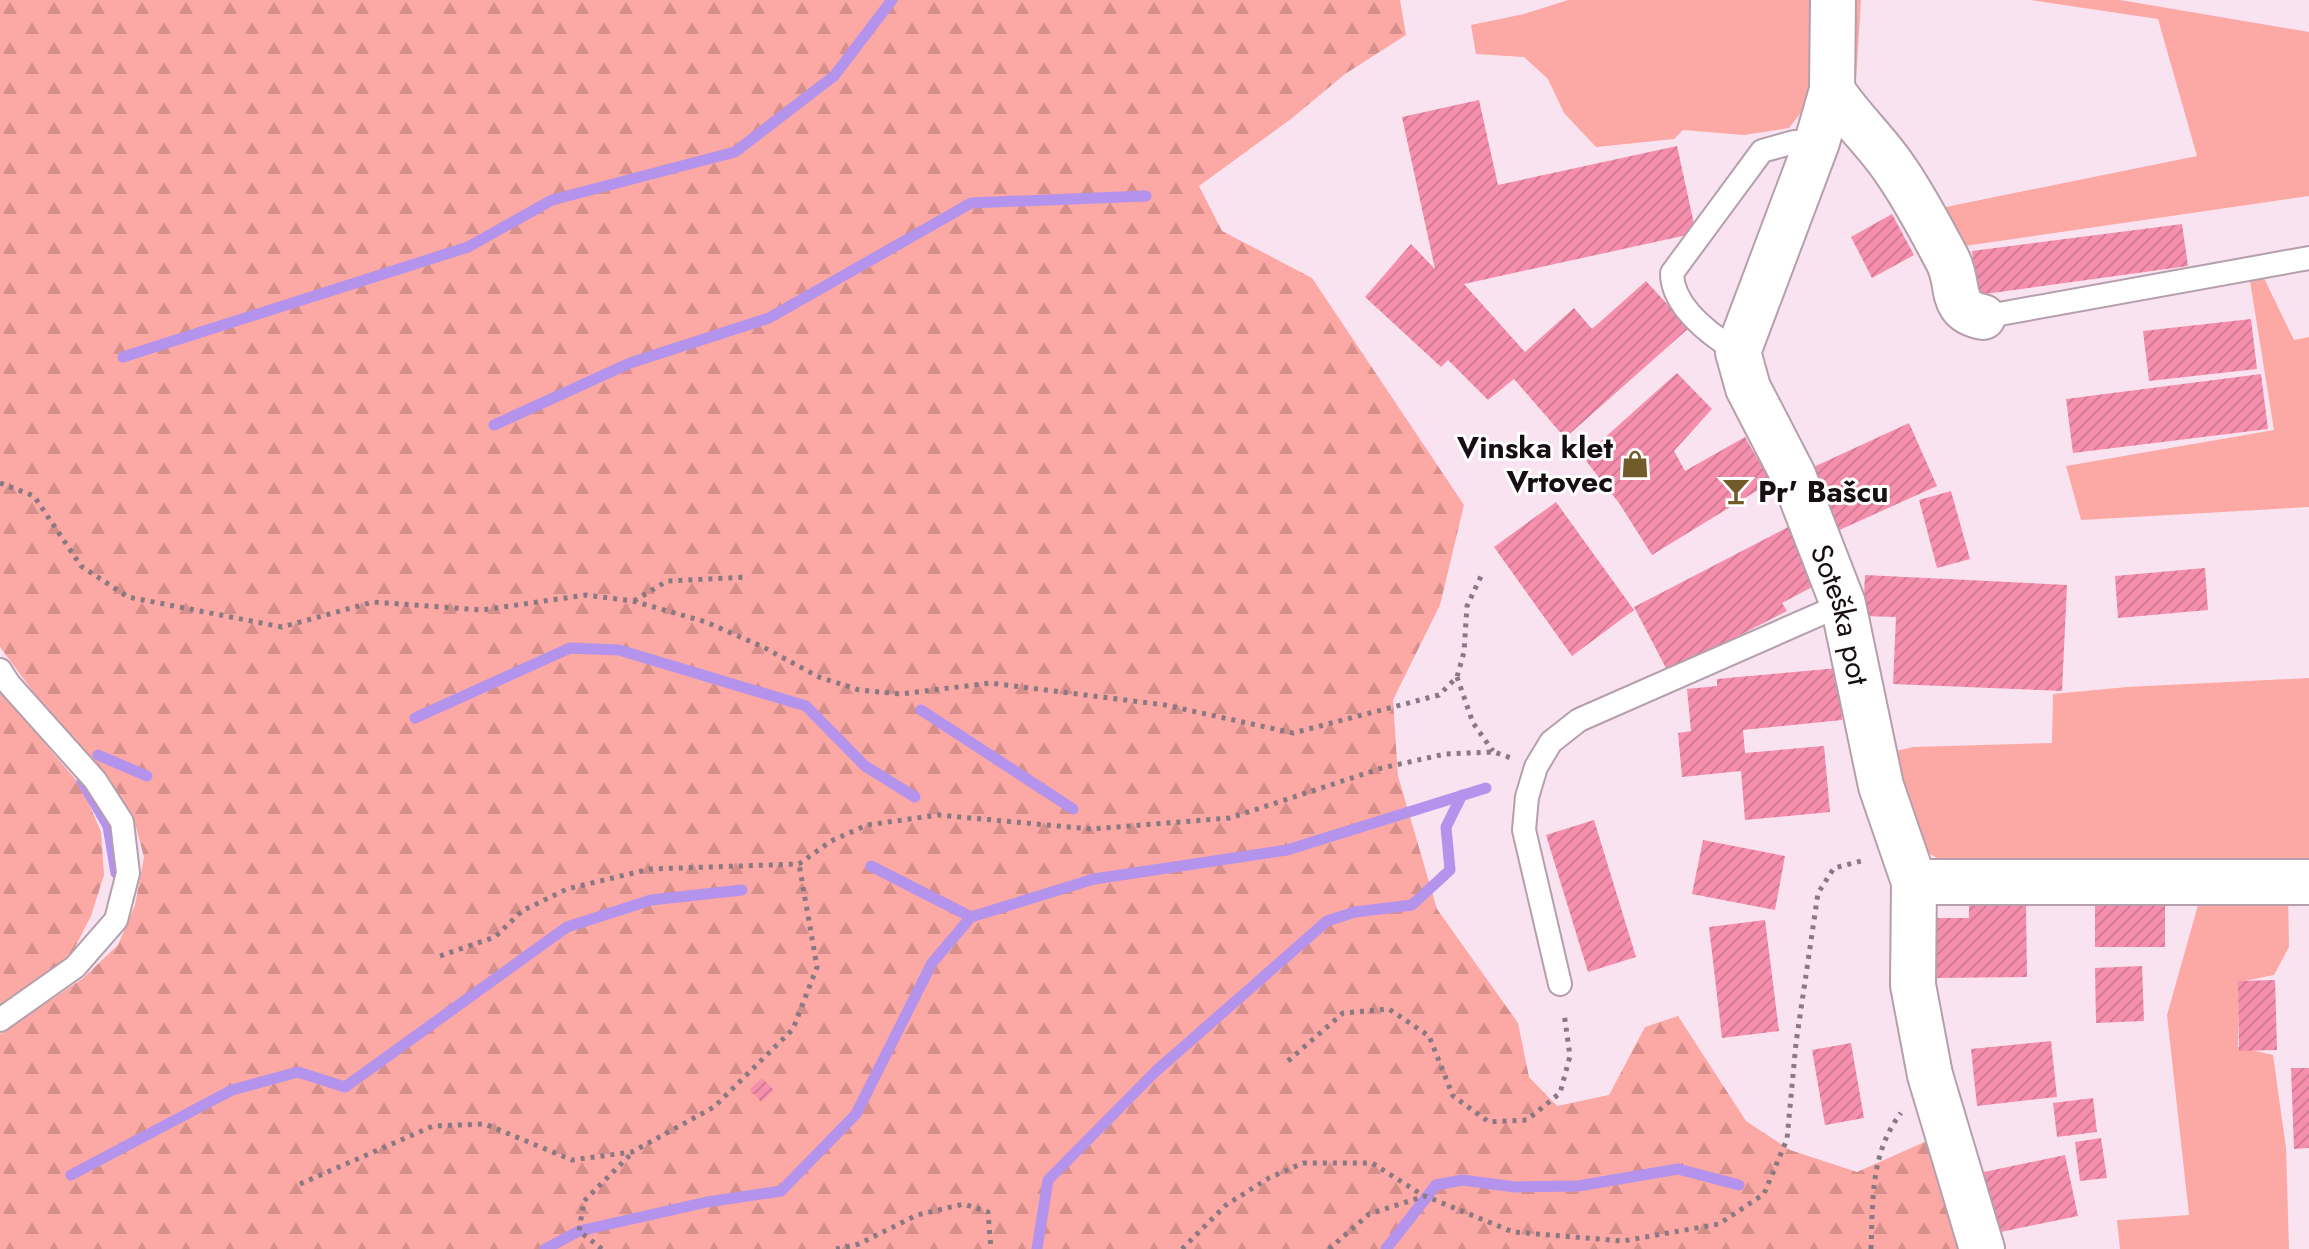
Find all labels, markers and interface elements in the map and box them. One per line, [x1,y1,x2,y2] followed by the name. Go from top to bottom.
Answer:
[1456,426,1613,503] place label: Vinska klet Vrtovec
[1620,449,1650,479] shop icon: Vinska klet Vrtovec
[1758,470,1888,513] place label: Pr' Bašcu
[1721,476,1751,506] bar icon: Pr' Bašcu
[1800,538,1881,690] street label: Soteška pot

